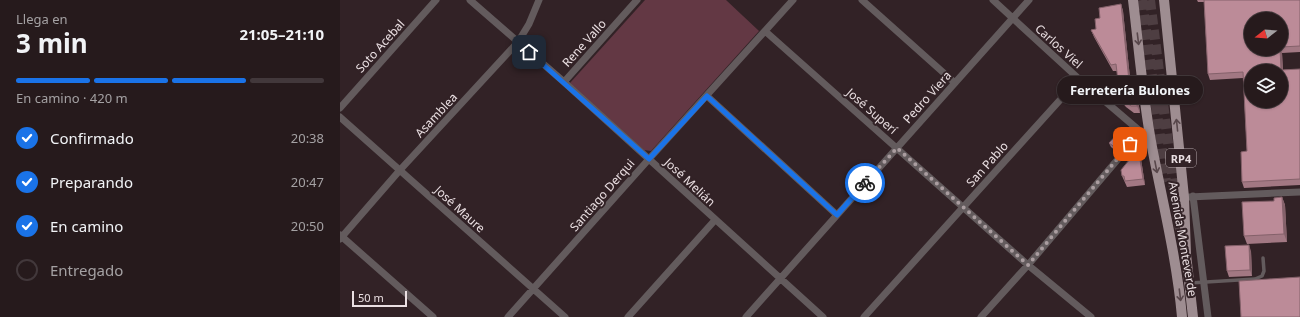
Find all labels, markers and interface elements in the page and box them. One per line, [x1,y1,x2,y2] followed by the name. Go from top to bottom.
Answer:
[16,10,68,28] text: Llega en
[1244,12,1288,56] north arrow
[1244,12,1288,108] map controls
[352,16,408,76] street label: Soto Acebal
[558,16,610,70] street label: Rene Vallo
[1032,20,1086,72] street label: Carlos Viel
[239,24,324,44] text: 21:05–21:10
[16,25,88,61] text: 3 min
[1134,32,1142,45] one-way arrow
[512,35,546,69] pin
[518,41,540,63] icon: home
[1244,64,1288,108] button: layers
[899,67,955,127] street label: Pedro Viera
[1057,76,1203,104] callout: Ferretería Bulones
[1070,81,1190,99] text: Ferretería Bulones
[842,83,902,138] street label: José Superí
[16,89,128,107] text: En camino · 420 m
[411,89,461,141] street label: Asamblea
[1173,119,1181,132] one-way arrow
[16,127,38,149] icon: check
[1113,127,1147,161] pin
[50,128,134,148] text: Confirmado
[291,129,324,147] text: 20:38
[1119,133,1141,155] icon: bag
[962,138,1012,190] street label: San Pablo
[1166,149,1196,167] road number: RP4
[660,153,719,210] street label: José Melián
[566,155,638,235] street label: Santiago Derqui
[1153,160,1161,173] one-way arrow
[845,163,885,203] courier
[16,171,38,193] icon: check
[50,172,133,192] text: Preparando
[854,172,876,194] icon: bike
[291,173,324,191] text: 20:47
[1165,180,1202,298] street label: Avenida Monteverde
[430,181,489,236] street label: José Maure
[16,215,38,237] icon: check
[50,216,123,236] text: En camino
[291,217,324,235] text: 20:50
[50,260,123,280] text: Entregado
[1176,288,1184,301] one-way arrow
[352,289,407,308] scale bar
[358,290,384,305] text: 50 m

